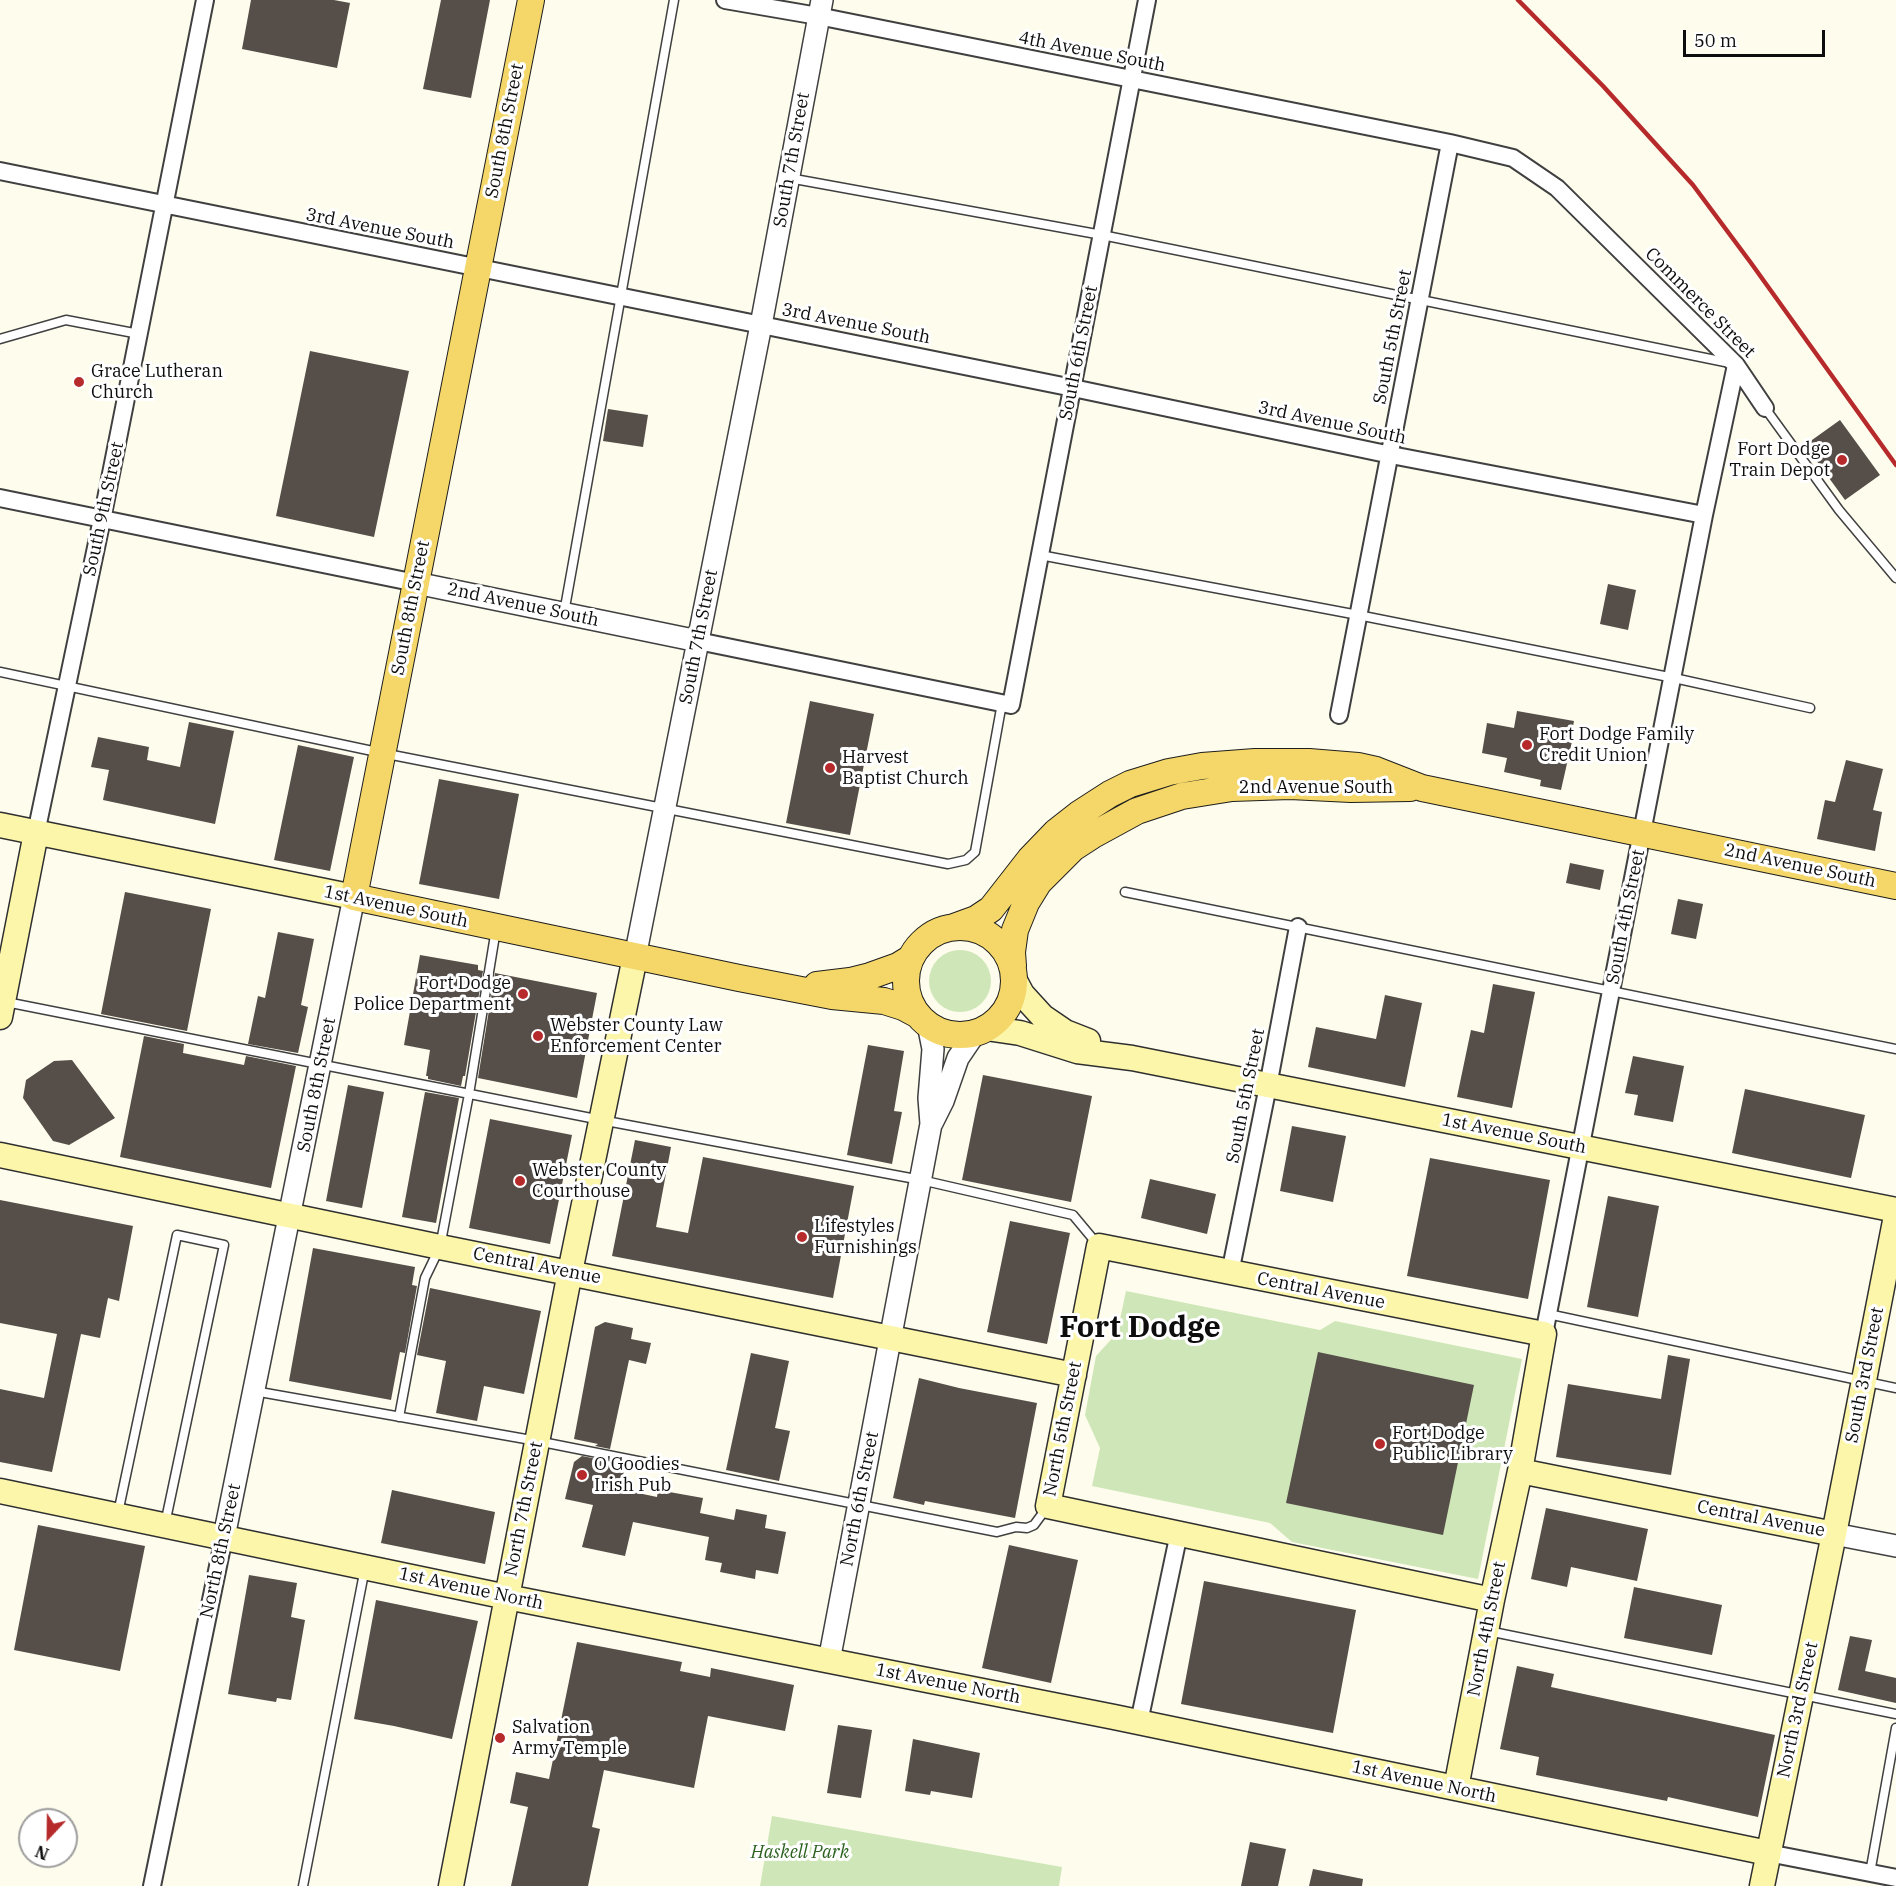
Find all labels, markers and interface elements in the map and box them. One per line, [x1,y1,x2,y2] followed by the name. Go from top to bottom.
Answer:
[1686,18,1828,56] scale bar
[1017,27,1167,77] street label: 4th Avenue South
[1694,29,1737,52] text: 50 m
[481,62,529,200] street label: South 8th Street
[769,91,815,229] street label: South 7th Street
[304,204,456,254] street label: 3rd Avenue South
[1640,243,1760,363] street label: Commerce Street
[1369,268,1417,406] street label: South 5th Street
[1055,284,1103,422] street label: South 6th Street
[780,299,932,349] street label: 3rd Avenue South
[91,361,223,404] place label: Grace Lutheran Church
[72,375,86,389] marker: Grace Lutheran Church
[1256,397,1408,449] street label: 3rd Avenue South
[1729,439,1830,482] place label: Fort Dodge Train Depot
[79,440,129,578] street label: South 9th Street
[1835,453,1849,467] marker: Fort Dodge Train Depot
[387,539,435,677] street label: South 8th Street
[675,568,723,706] street label: South 7th Street
[445,578,601,632] street label: 2nd Avenue South
[1539,724,1694,766] place label: Fort Dodge Family Credit Union
[1520,738,1534,752] marker: Fort Dodge Family Credit Union
[842,747,969,789] place label: Harvest Baptist Church
[823,761,837,775] marker: Harvest Baptist Church
[1239,777,1393,799] street label: 2nd Avenue South
[1722,839,1878,893] street label: 2nd Avenue South
[1602,848,1650,986] street label: South 4th Street
[322,881,470,933] street label: 1st Avenue South
[353,973,511,1016] place label: Fort Dodge Police Department
[516,987,530,1001] marker: Fort Dodge Police Department
[550,1015,723,1058] place label: Webster County Law Enforcement Center
[293,1016,341,1154] street label: South 8th Street
[1222,1027,1270,1165] street label: South 5th Street
[531,1029,545,1043] marker: Webster County Law Enforcement Center
[1440,1109,1588,1159] street label: 1st Avenue South
[532,1160,666,1202] place label: Webster County Courthouse
[513,1174,527,1188] marker: Webster County Courthouse
[814,1216,917,1258] place label: Lifestyles Furnishings
[795,1230,809,1244] marker: Lifestyles Furnishings
[471,1243,603,1289] street label: Central Avenue
[1255,1268,1387,1314] street label: Central Avenue
[1841,1305,1889,1445] street label: South 3rd Street
[1059,1310,1221,1346] district label: Fort Dodge
[1039,1360,1087,1498] street label: North 5th Street
[1392,1423,1513,1466] place label: Fort Dodge Public Library
[836,1430,884,1568] street label: North 6th Street
[1373,1437,1387,1451] marker: Fort Dodge Public Library
[500,1440,548,1578] street label: North 7th Street
[594,1454,680,1496] place label: O'Goodies Irish Pub
[575,1468,589,1482] marker: O'Goodies Irish Pub
[196,1482,246,1620] street label: North 8th Street
[1695,1496,1827,1542] street label: Central Avenue
[1463,1560,1511,1698] street label: North 4th Street
[397,1563,545,1615] street label: 1st Avenue North
[1773,1640,1823,1780] street label: North 3rd Street
[874,1659,1022,1709] street label: 1st Avenue North
[512,1717,627,1760] place label: Salvation Army Temple
[493,1731,507,1745] marker: Salvation Army Temple
[1350,1756,1498,1808] street label: 1st Avenue North
[18,1808,78,1868] north arrow
[32,1841,52,1864] text: N
[751,1842,849,1864] park label: Haskell Park

